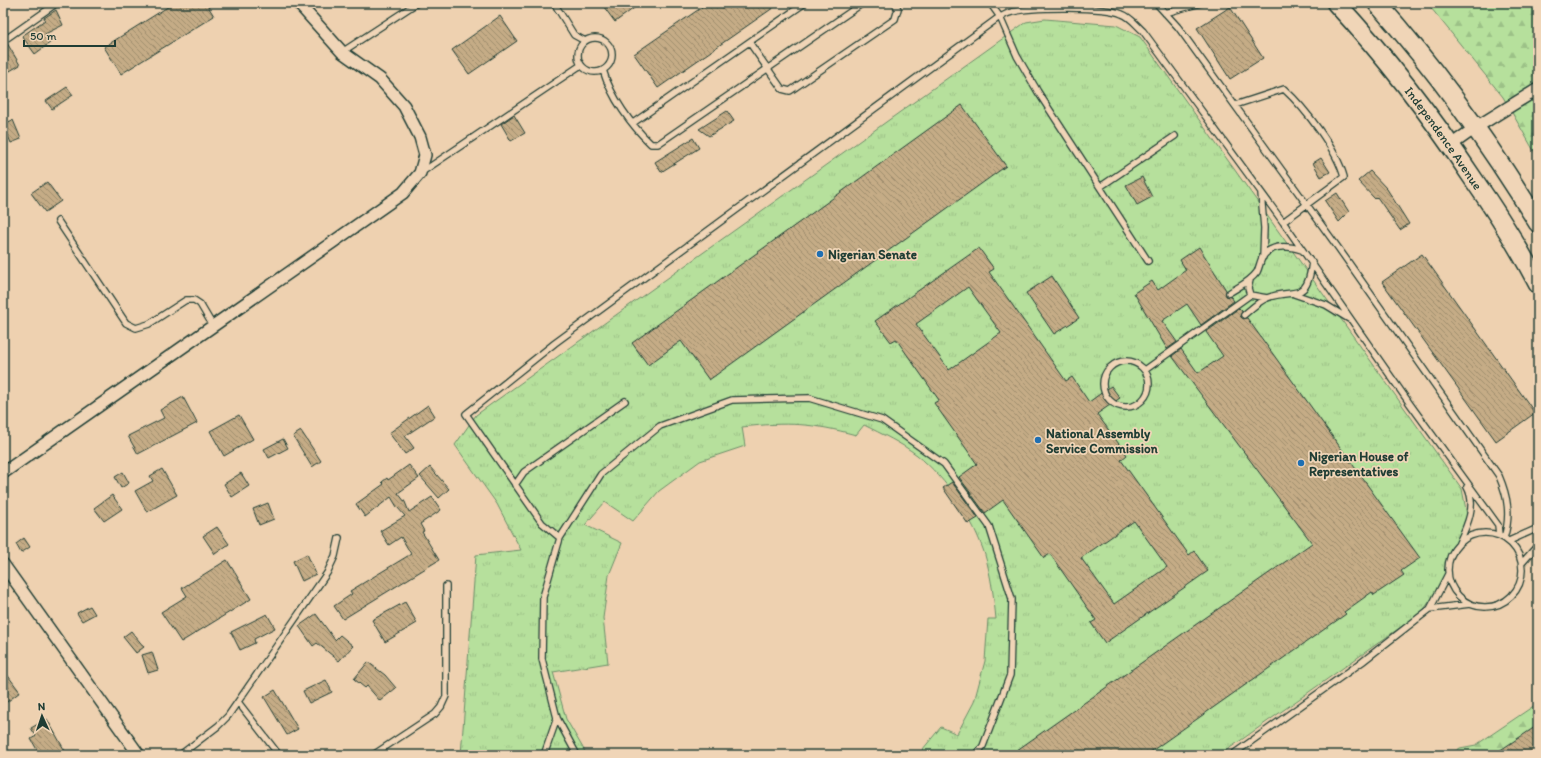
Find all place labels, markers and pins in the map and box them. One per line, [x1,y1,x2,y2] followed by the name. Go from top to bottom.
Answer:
[828,247,917,263] place label: Nigerian Senate
[815,249,825,259] marker: Nigerian Senate
[1046,426,1159,456] place label: National Assembly Service Commission
[1033,435,1043,445] marker: National Assembly Service Commission
[1309,449,1409,480] place label: Nigerian House of Representatives
[1296,458,1306,468] marker: Nigerian House of Representatives

